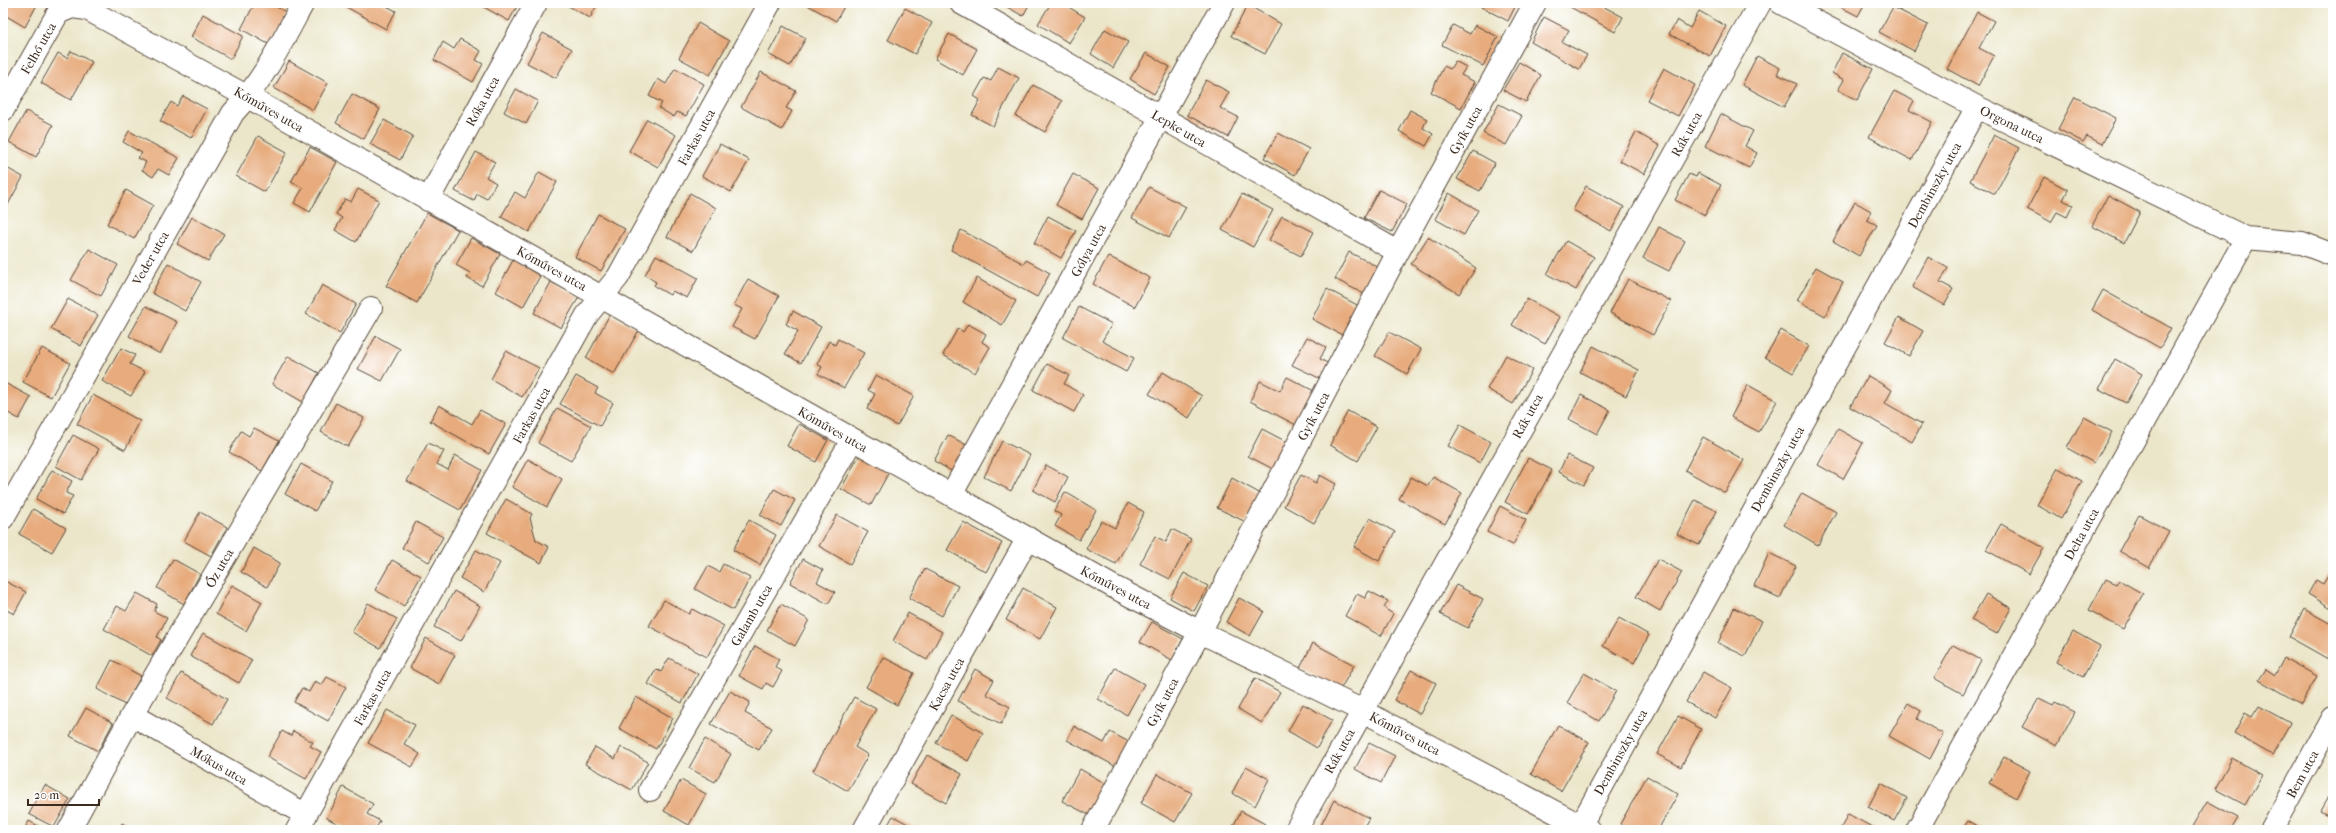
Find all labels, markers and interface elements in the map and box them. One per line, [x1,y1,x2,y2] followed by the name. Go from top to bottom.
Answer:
[18,19,60,77] street label: Felhő utca
[463,73,503,129] street label: Róka utca
[231,84,307,136] street label: Kőműves utca
[1446,103,1485,157] street label: Gyík utca
[1977,103,2047,147] street label: Orgona utca
[675,106,719,168] street label: Farkas utca
[1149,107,1210,151] street label: Lepke utca
[1668,108,1705,159] street label: Rák utca
[1905,139,1965,231] street label: Dembinszky utca
[1068,220,1110,279] street label: Gólya utca
[129,228,172,289] street label: Veder utca
[514,243,590,294] street label: Kőműves utca
[510,384,554,446] street label: Farkas utca
[1294,388,1333,443] street label: Gyík utca
[1509,390,1546,441] street label: Rák utca
[795,404,871,456] street label: Kőműves utca
[1748,423,1808,515] street label: Dembinszky utca
[2061,505,2102,563] street label: Delta utca
[202,545,237,590] street label: Őz utca
[1078,563,1154,613] street label: Kőműves utca
[728,581,776,649] street label: Galamb utca
[926,654,968,714] street label: Kacsa utca
[351,666,395,728] street label: Farkas utca
[1143,674,1182,729] street label: Gyík utca
[1591,706,1651,798] street label: Dembinszky utca
[1367,709,1443,759] street label: Kőműves utca
[1321,725,1358,776] street label: Rák utca
[187,743,251,788] street label: Mókus utca
[2283,747,2322,801] street label: Bem utca
[28,781,99,807] scale bar
[34,788,59,802] text: 20 m

